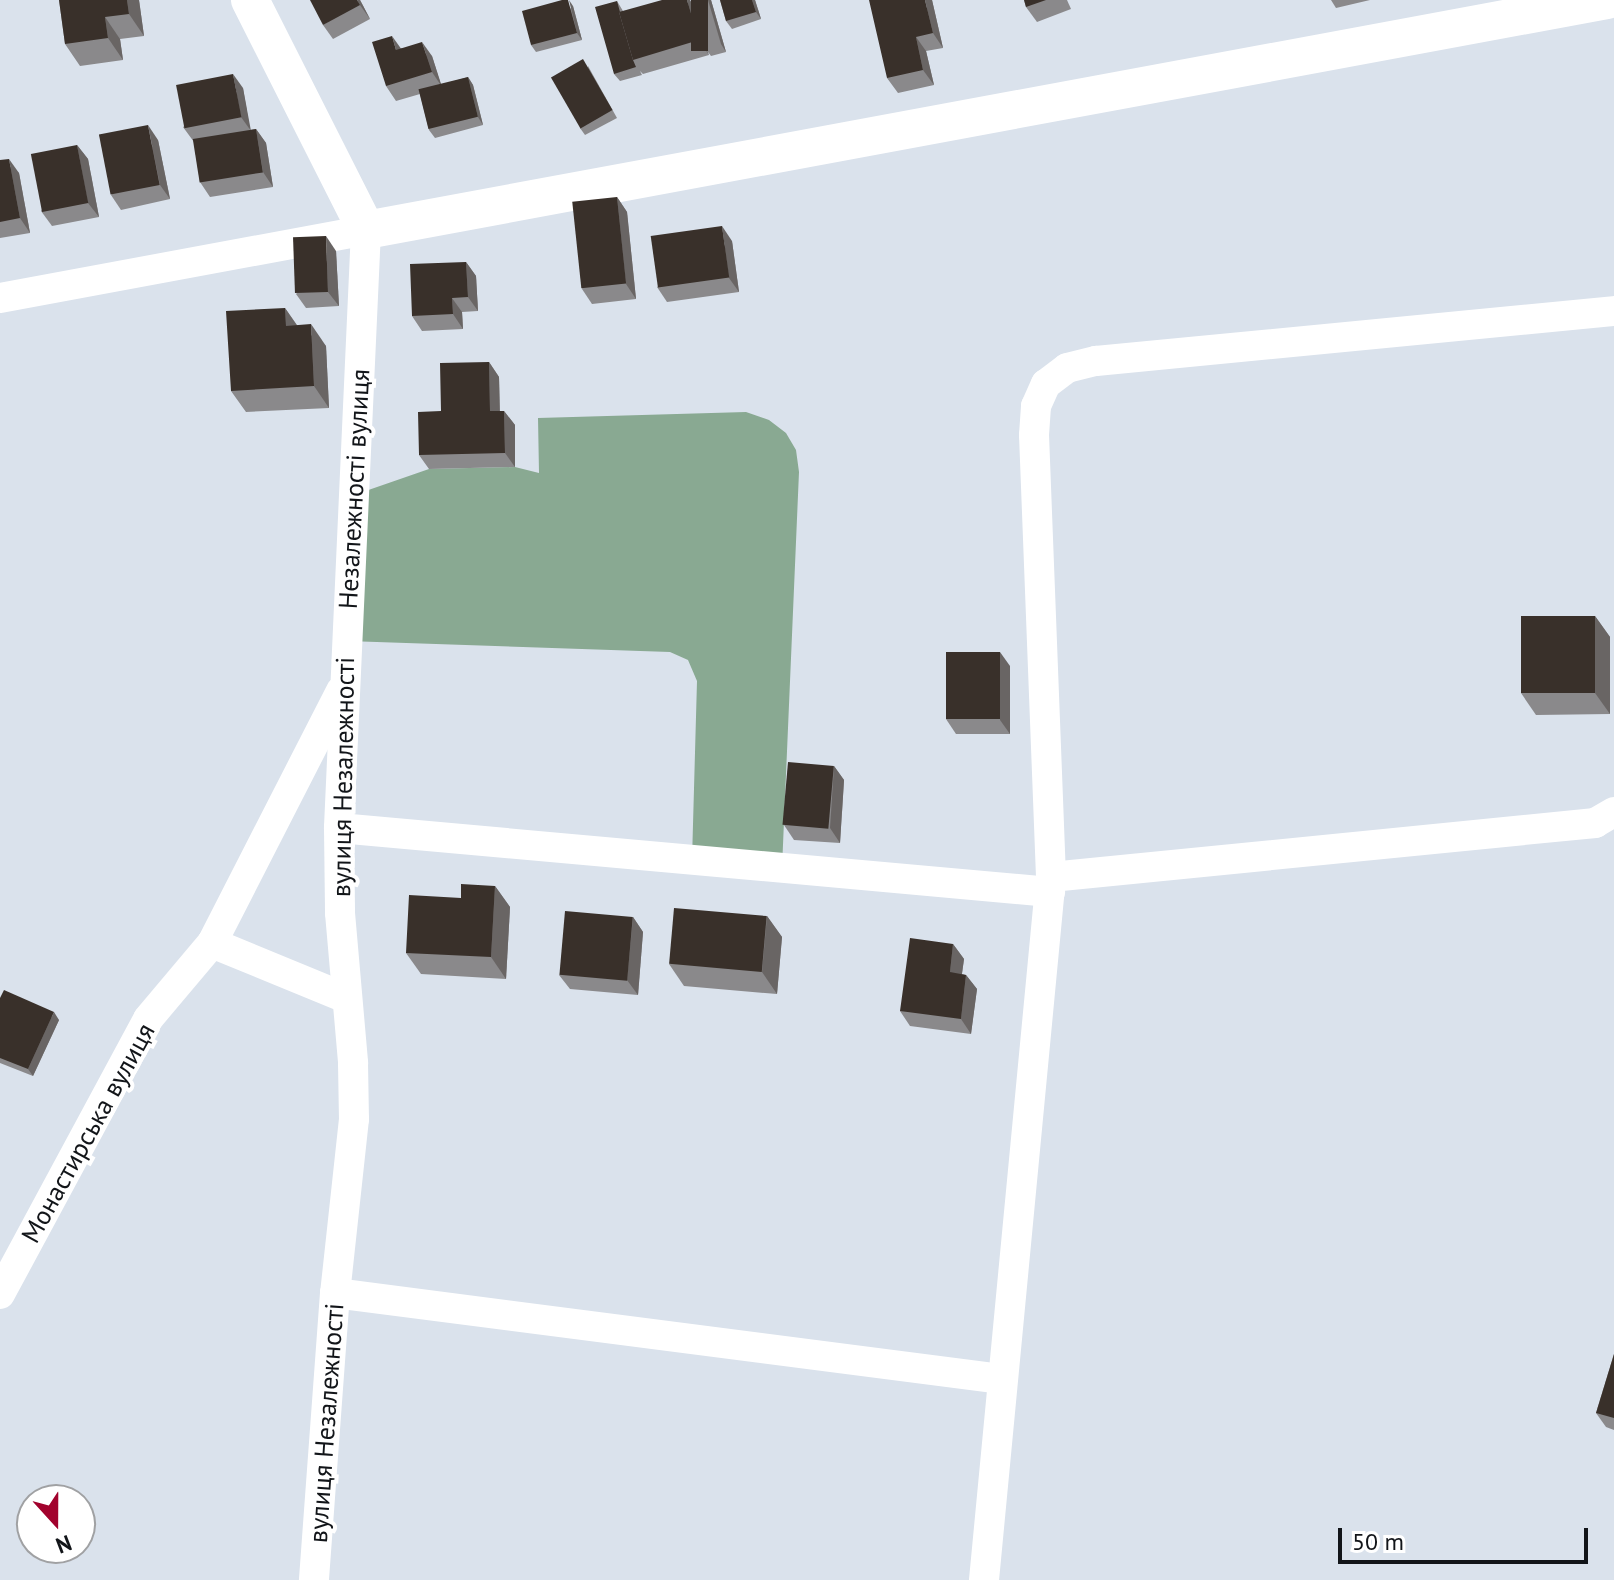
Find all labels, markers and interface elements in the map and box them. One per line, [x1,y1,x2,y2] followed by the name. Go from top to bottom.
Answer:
[332,368,376,610] street label: Незалежності вулиця
[325,657,361,897] street label: вулиця Незалежності
[15,1018,161,1248] street label: Монастирська вулиця
[302,1302,350,1544] street label: вулиця Незалежності
[16,1484,96,1564] north arrow
[1342,1512,1592,1562] scale bar
[1352,1526,1404,1557] text: 50 m
[52,1529,76,1560] text: N

